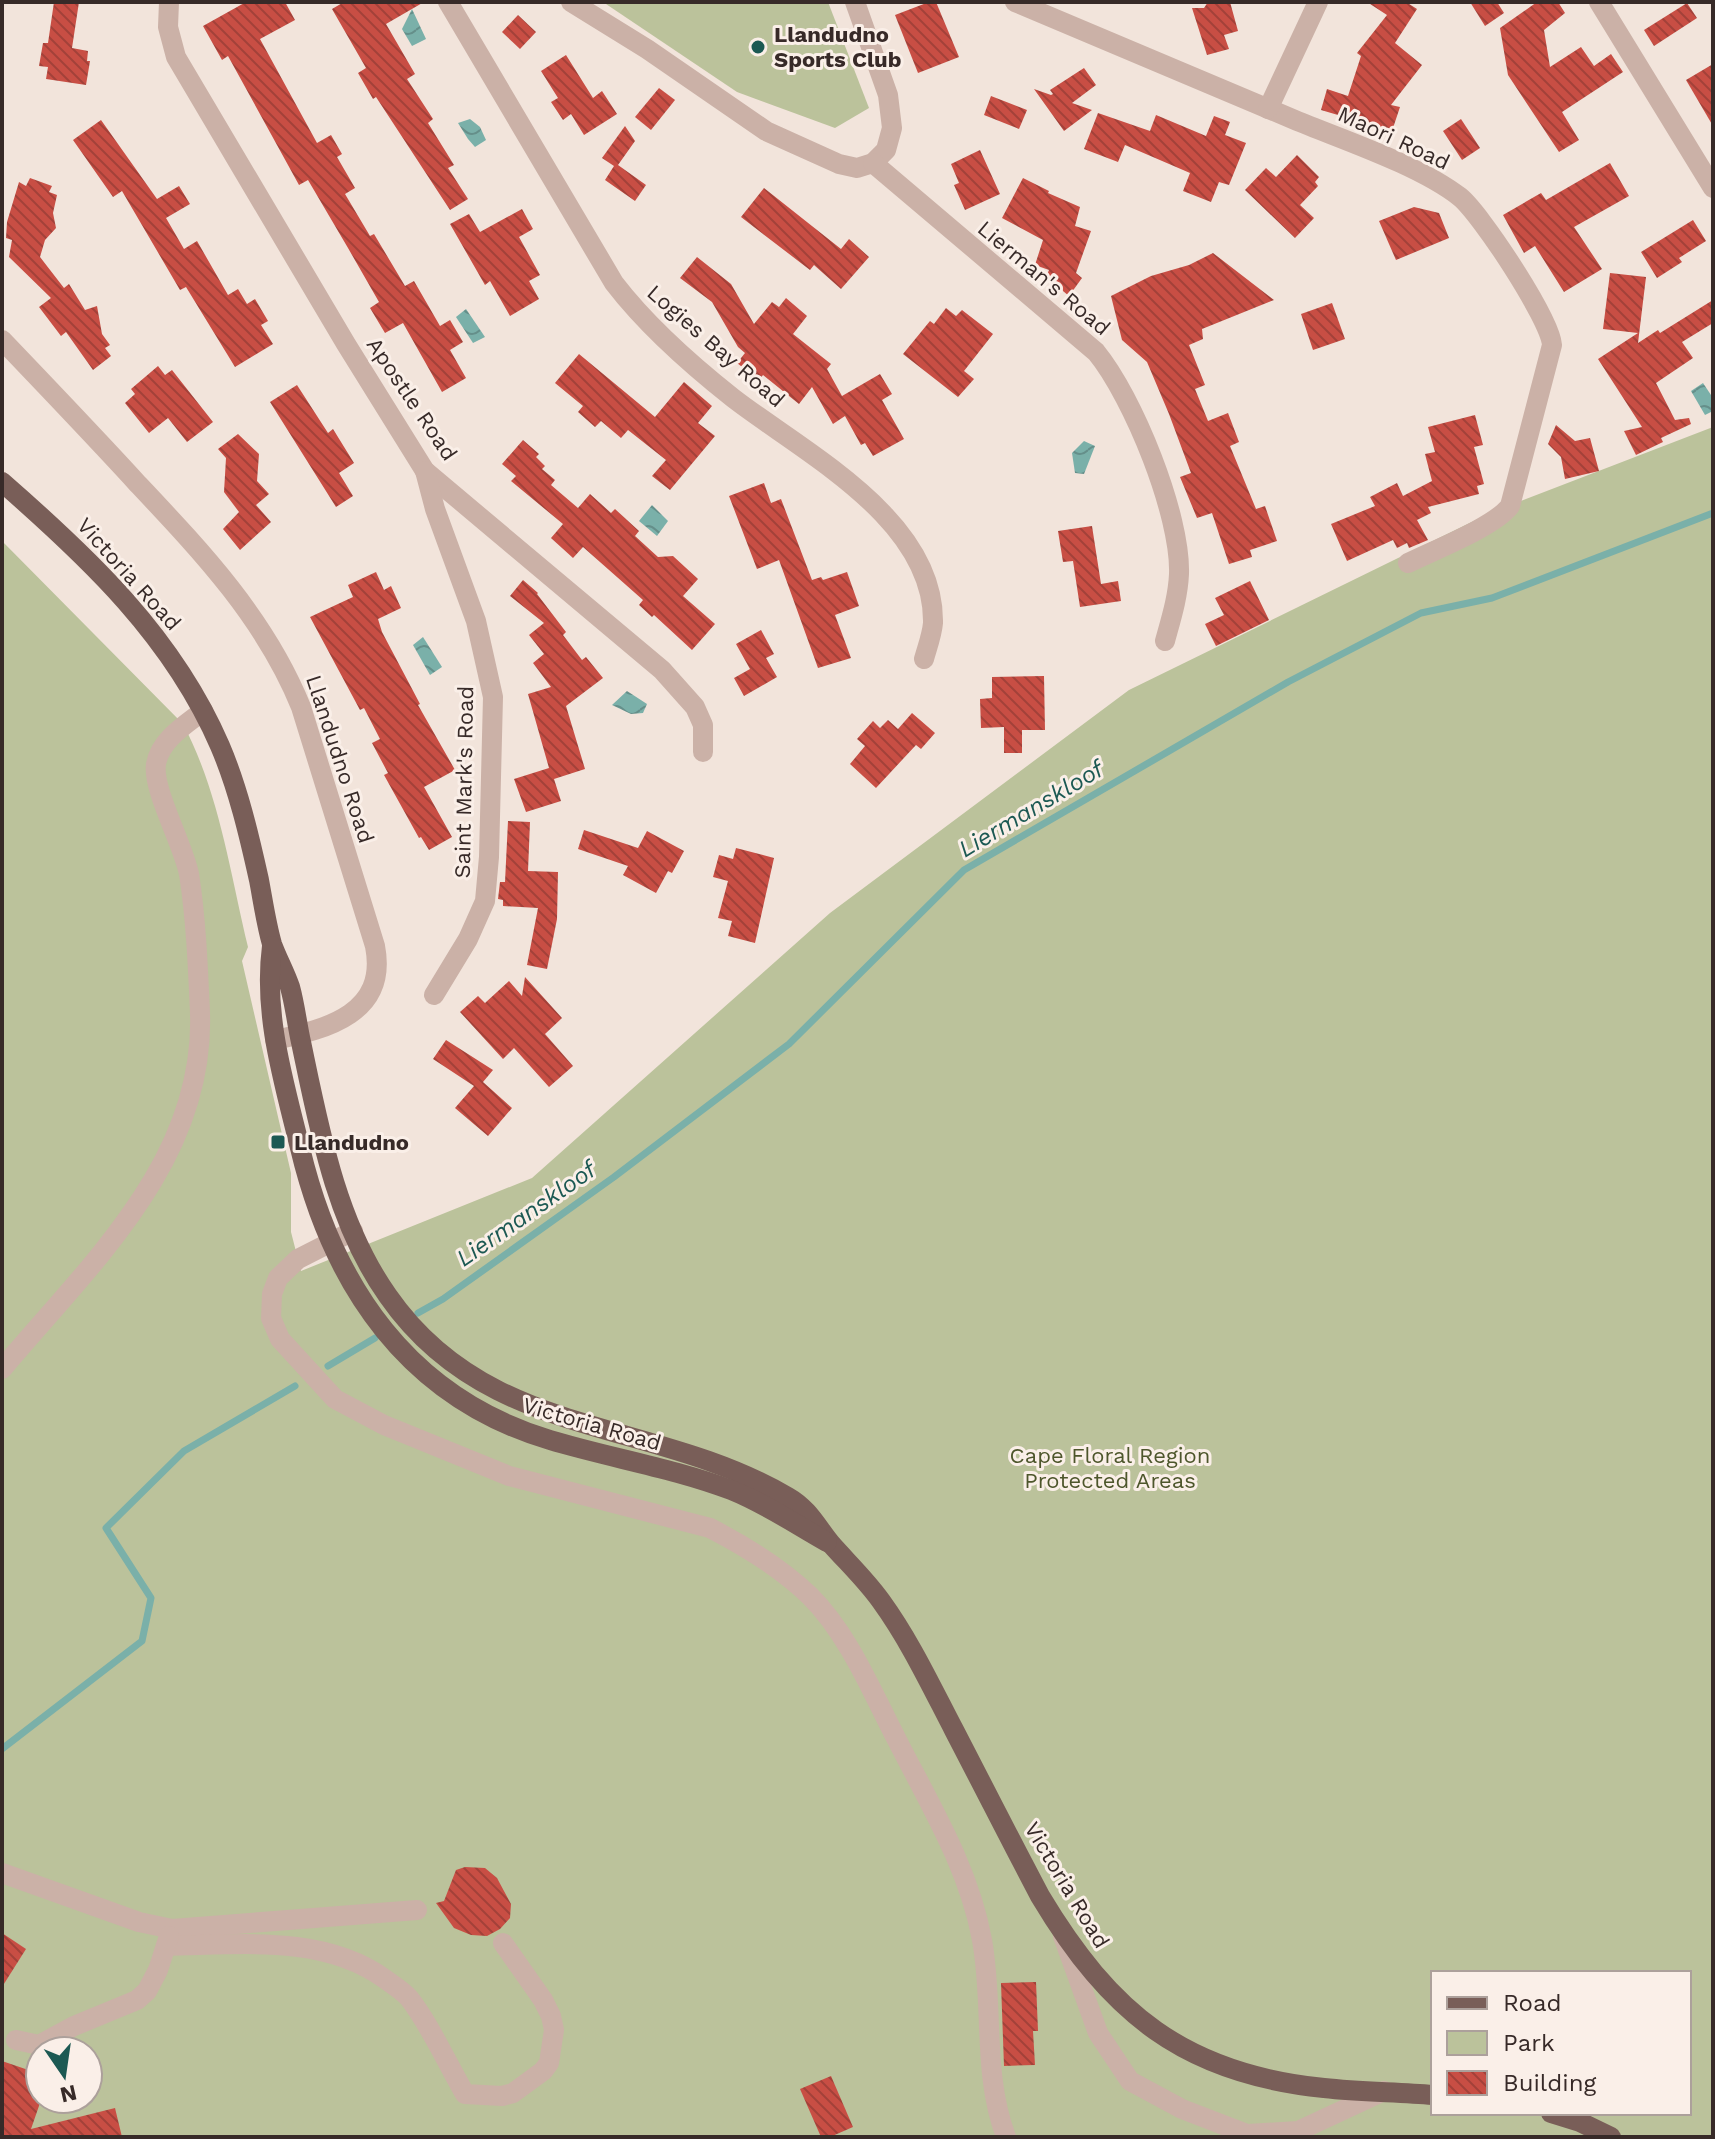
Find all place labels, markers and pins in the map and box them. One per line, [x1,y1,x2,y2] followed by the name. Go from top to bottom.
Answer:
[774,22,902,72] place label: Llandudno Sports Club
[749,38,767,56] marker: Llandudno Sports Club
[294,1130,409,1155] place label: Llandudno
[269,1133,287,1151] marker: Llandudno

